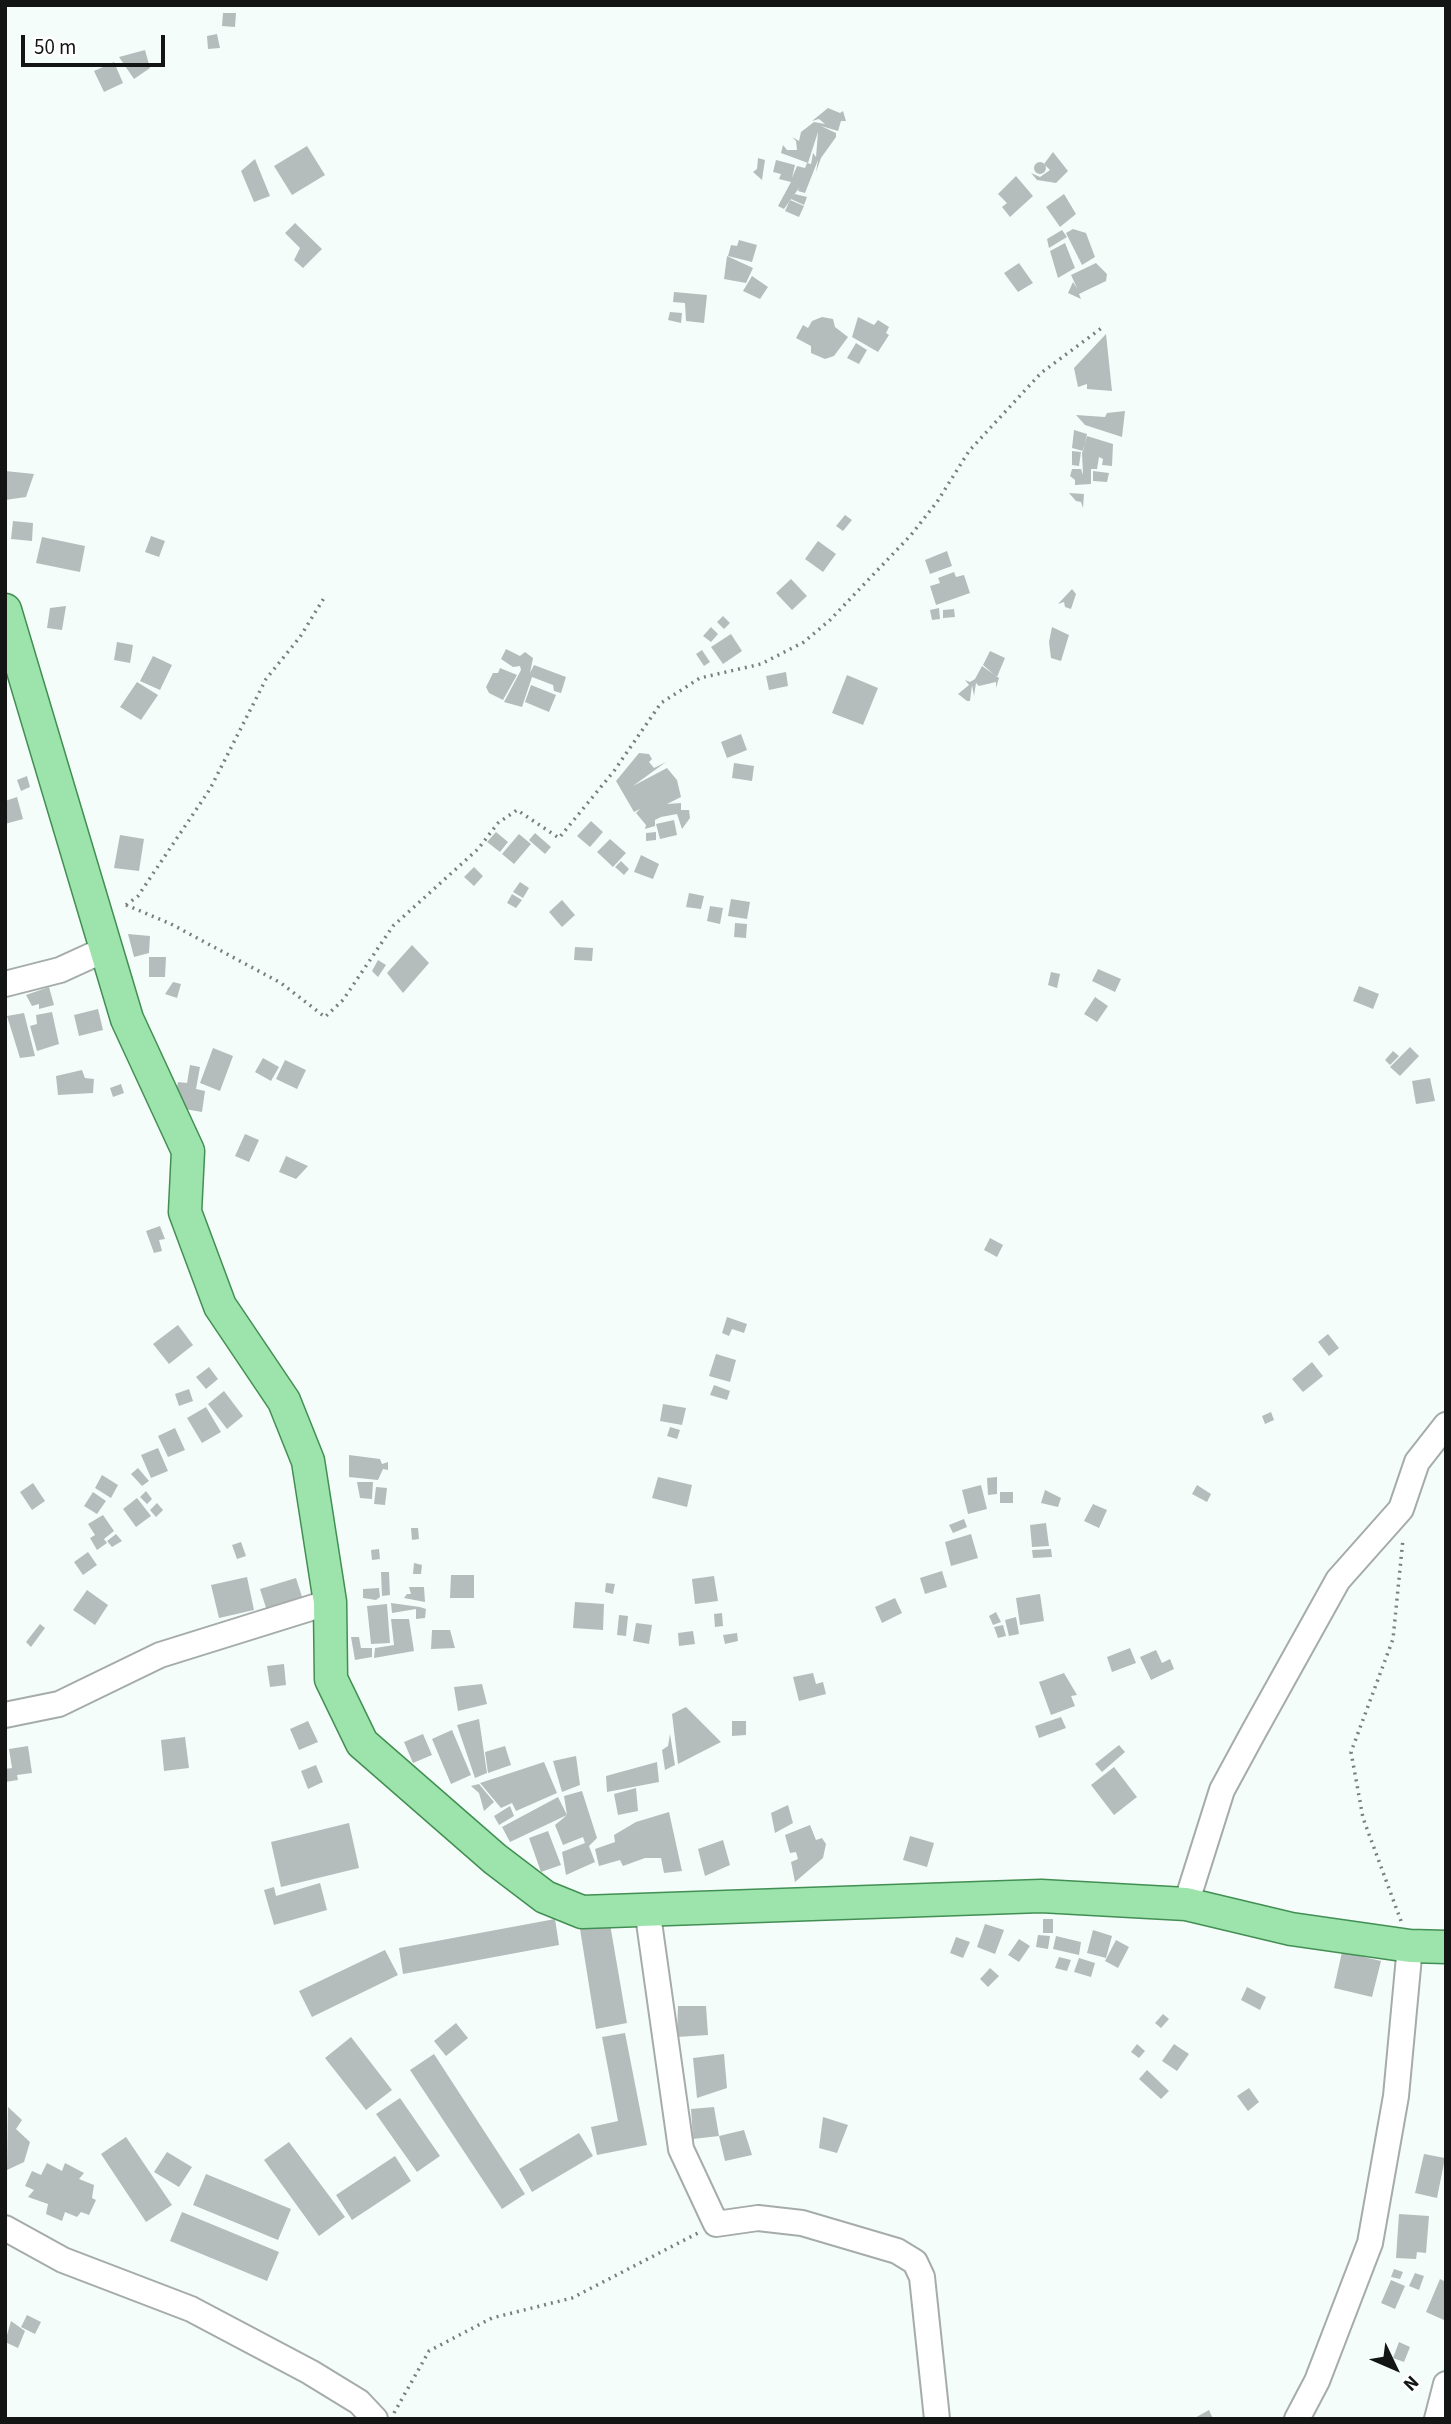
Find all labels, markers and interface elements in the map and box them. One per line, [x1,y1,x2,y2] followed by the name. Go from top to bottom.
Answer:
[24,21,168,65] scale bar
[34,32,76,62] text: 50 m
[1360,2333,1430,2403] north arrow
[1396,2369,1425,2397] text: N

